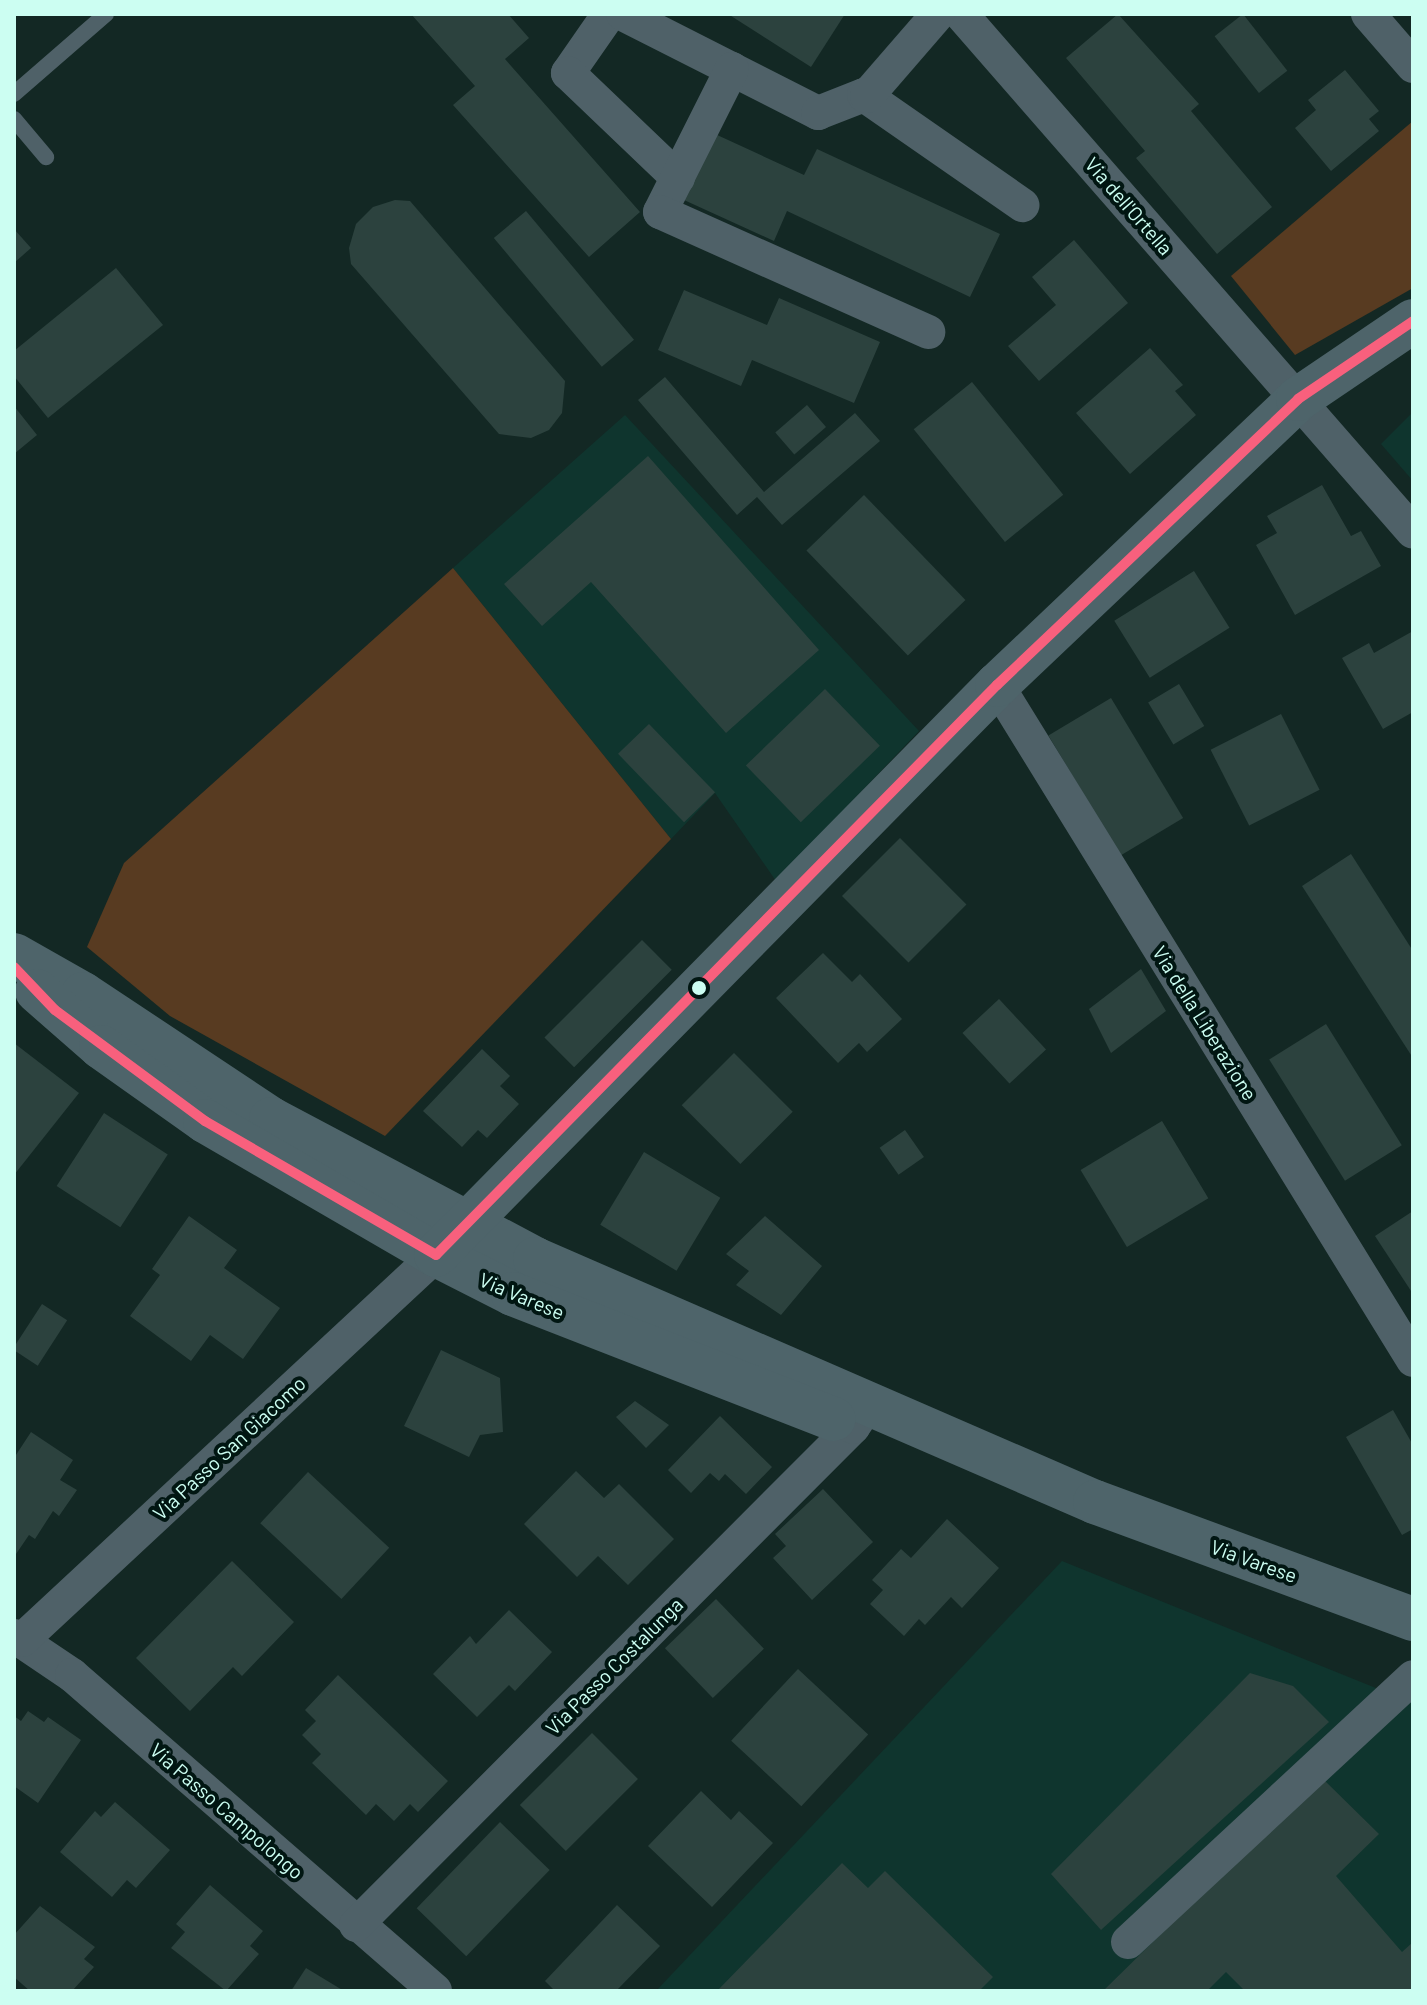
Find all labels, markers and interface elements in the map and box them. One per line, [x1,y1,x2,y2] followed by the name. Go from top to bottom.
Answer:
[1080,152,1178,260] street label: Via dell'Ortella
[1148,941,1262,1105] street label: Via della Liberazione
[691,980,707,996] unlabelled marker
[476,1267,568,1325] street label: Via Varese
[148,1371,310,1525] street label: Via Passo San Giacomo
[1208,1534,1300,1588] street label: Via Varese
[540,1592,688,1740] street label: Via Passo Costalunga
[145,1738,309,1884] street label: Via Passo Campolongo

